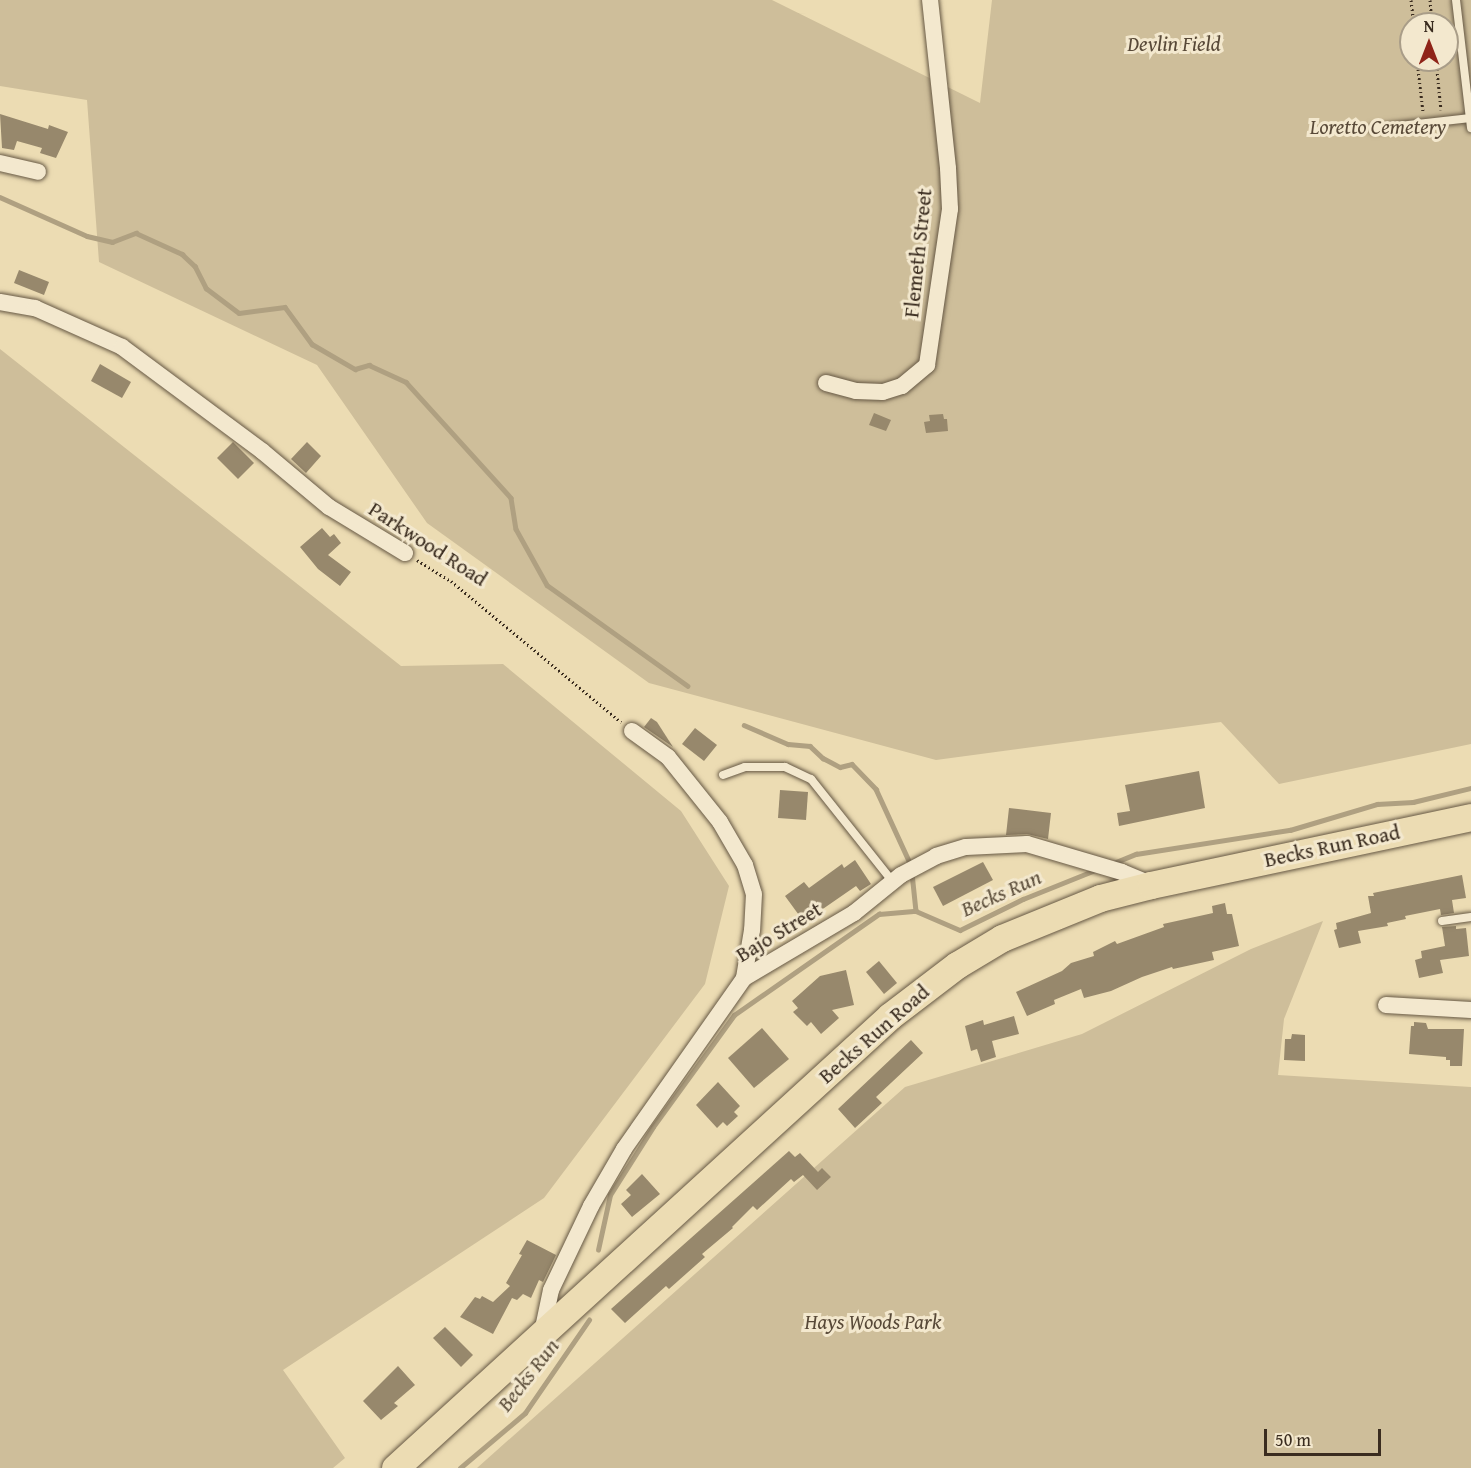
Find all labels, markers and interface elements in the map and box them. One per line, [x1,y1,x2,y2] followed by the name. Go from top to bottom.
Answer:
[1399,12,1459,72] north arrow
[1424,14,1434,38] text: N
[1127,31,1221,57] park label: Devlin Field
[1310,114,1446,140] park label: Loretto Cemetery
[899,187,937,319] street label: Flemeth Street
[364,496,492,592] street label: Parkwood Road
[1262,819,1402,873] street label: Becks Run Road
[957,864,1045,922] water label: Becks Run
[731,896,827,968] street label: Bajo Street
[814,979,934,1089] street label: Becks Run Road
[805,1309,941,1335] park label: Hays Woods Park
[491,1333,565,1417] water label: Becks Run
[1267,1417,1384,1455] scale bar
[1275,1426,1311,1453] text: 50 m

